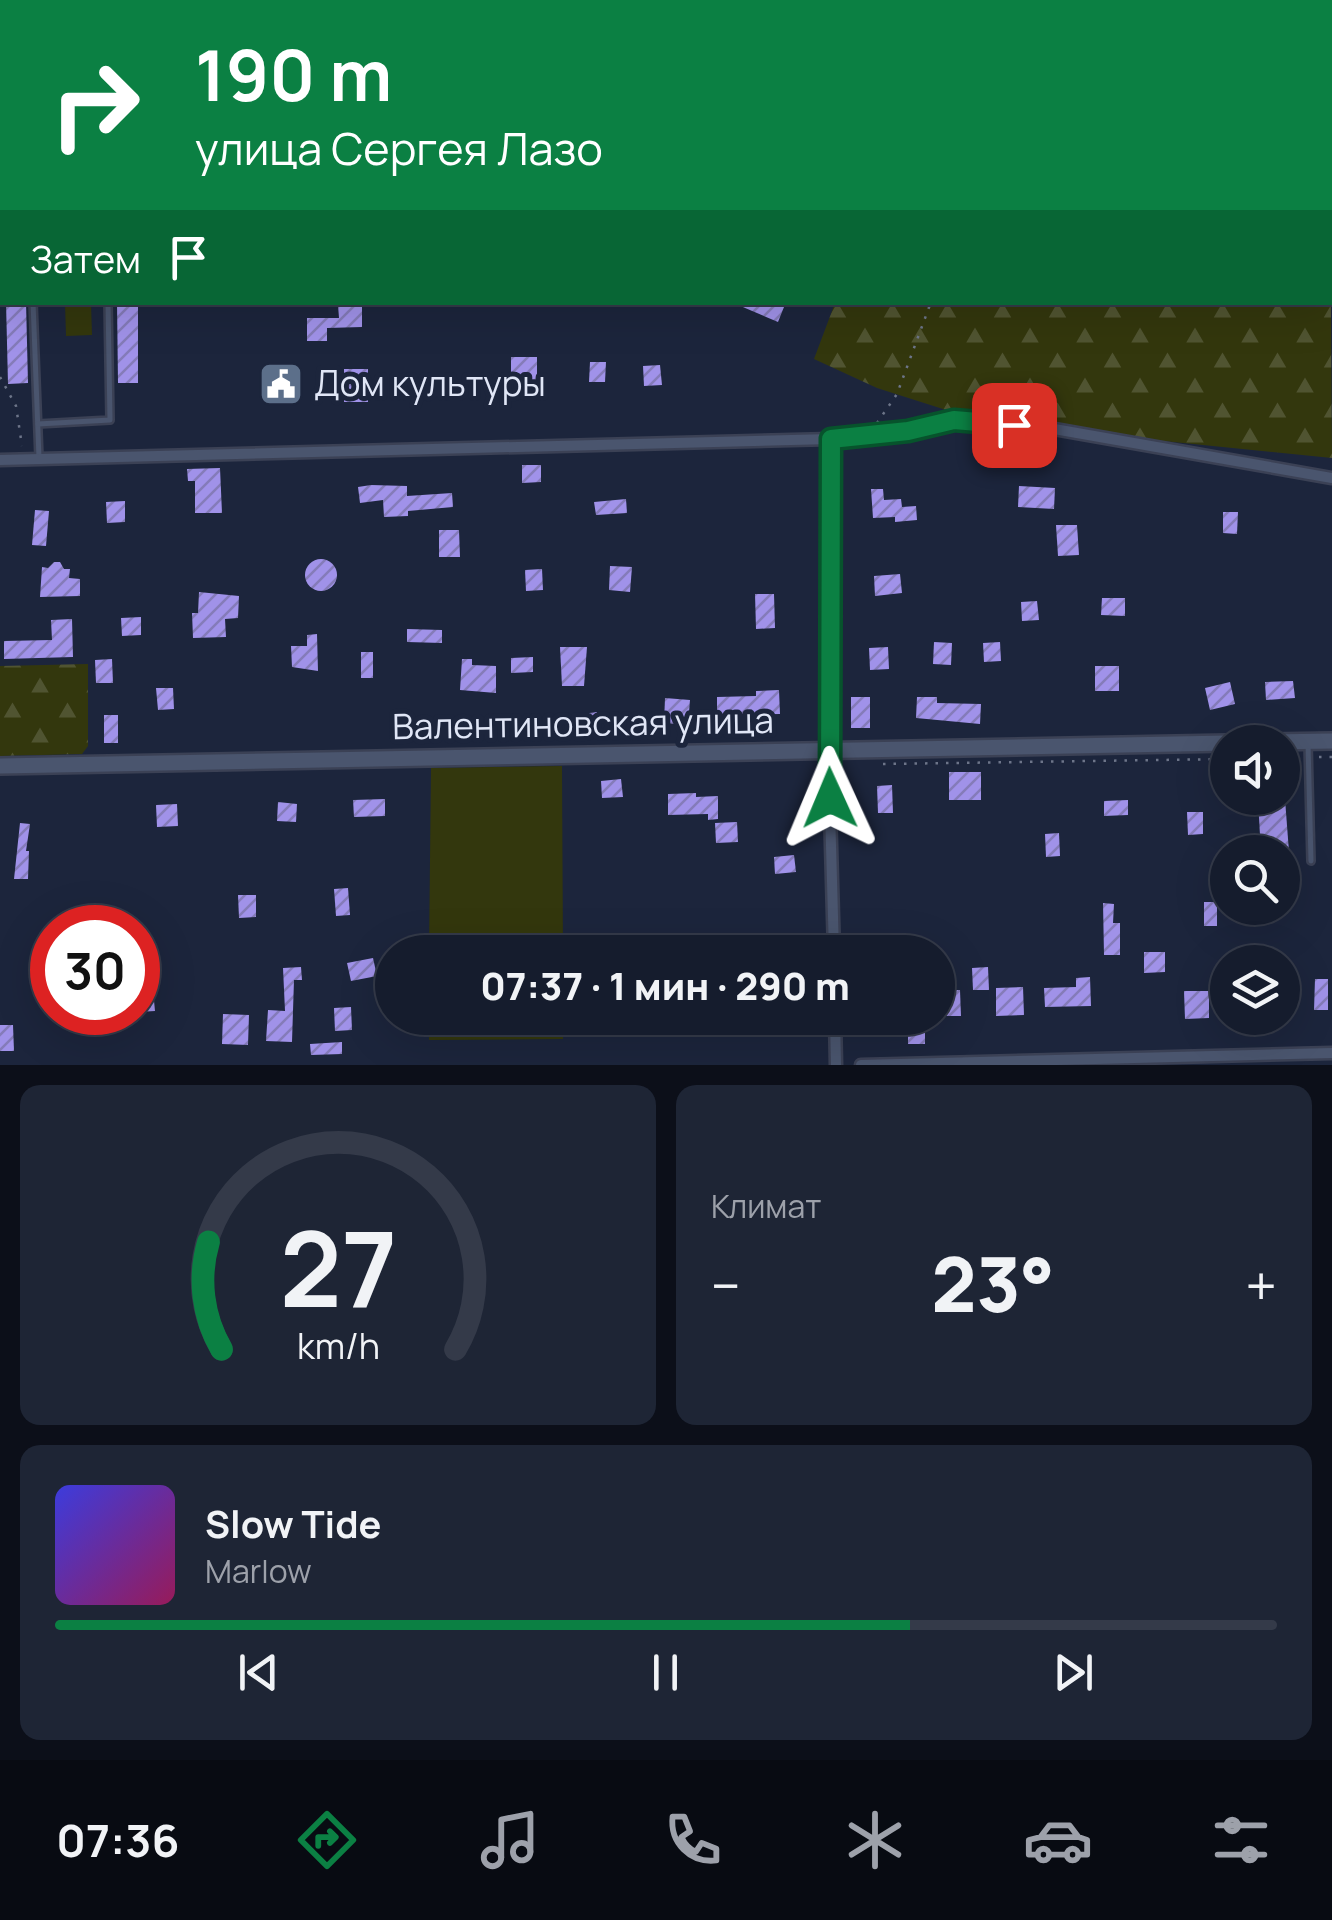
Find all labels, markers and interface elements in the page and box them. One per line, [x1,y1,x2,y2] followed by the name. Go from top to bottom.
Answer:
[195,26,392,122] text: 190 m
[30,40,160,170] icon: right
[195,117,603,179] text: улица Сергея Лазо
[161,230,216,285] icon: arrive
[30,232,141,284] text: Затем
[314,359,546,407] place label: Дом культуры
[258,361,304,407] public building icon: Дом культуры
[972,383,1057,468] pin
[987,398,1042,453] icon: arrive
[392,696,774,750] street label: Валентиновская улица
[1210,725,1300,1035] map controls
[1210,725,1300,815] button: sound
[778,746,882,850] position arrow
[1210,835,1300,925] button: search
[30,905,160,1035] speed limit sign: 30
[1210,945,1300,1035] button: layers
[480,959,850,1011] text: 07:37 · 1 мин · 290 m
[711,1184,821,1228] text: Климат
[279,1196,397,1338] text: 27
[931,1232,1055,1335] text: 23°
[711,1247,741,1323] text: −
[1245,1247,1277,1323] text: +
[296,1321,380,1370] text: km/h
[205,1497,382,1549] text: Slow Tide
[205,1549,312,1593] text: Marlow
[231,1645,286,1700] icon: previous
[638,1645,693,1700] icon: pause
[1046,1645,1101,1700] icon: next
[292,1805,362,1875] icon: directions
[475,1805,545,1875] icon: music
[658,1805,728,1875] icon: phone
[840,1805,910,1875] icon: climate
[1023,1805,1093,1875] icon: car
[1206,1805,1276,1875] icon: filters
[56,1809,180,1871] text: 07:36

